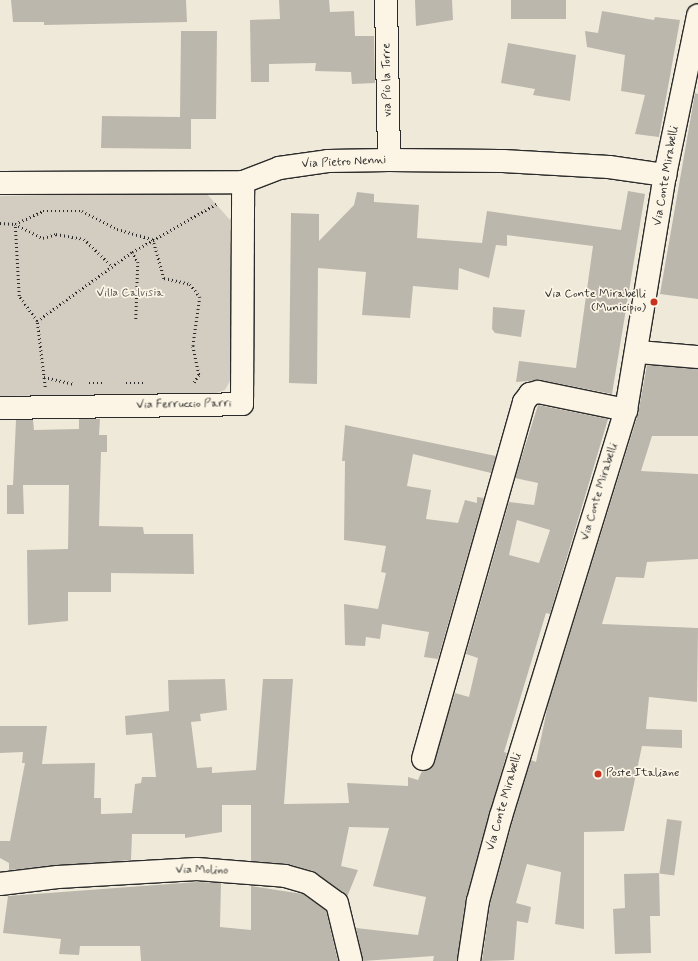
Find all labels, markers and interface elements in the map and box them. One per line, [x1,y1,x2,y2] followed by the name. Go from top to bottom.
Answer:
[380,43,396,117] street label: via Pio la Torre
[651,126,683,226] street label: Via Conte Mirabelli
[302,154,386,172] street label: Via Pietro Nenni
[97,287,163,301] park label: Villa Calvisia
[547,288,646,316] place label: Via Conte Mirabelli (Municipio)
[649,297,659,307] marker: Via Conte Mirabelli (Municipio)
[138,397,230,413] street label: Via Ferruccio Parri
[579,442,621,542] street label: Via Conte Mirabelli
[484,752,526,852] street label: Via Conte Mirabelli
[606,767,678,781] place label: Poste Italiane
[593,769,603,779] marker: Poste Italiane
[175,863,229,879] street label: Via Molino

